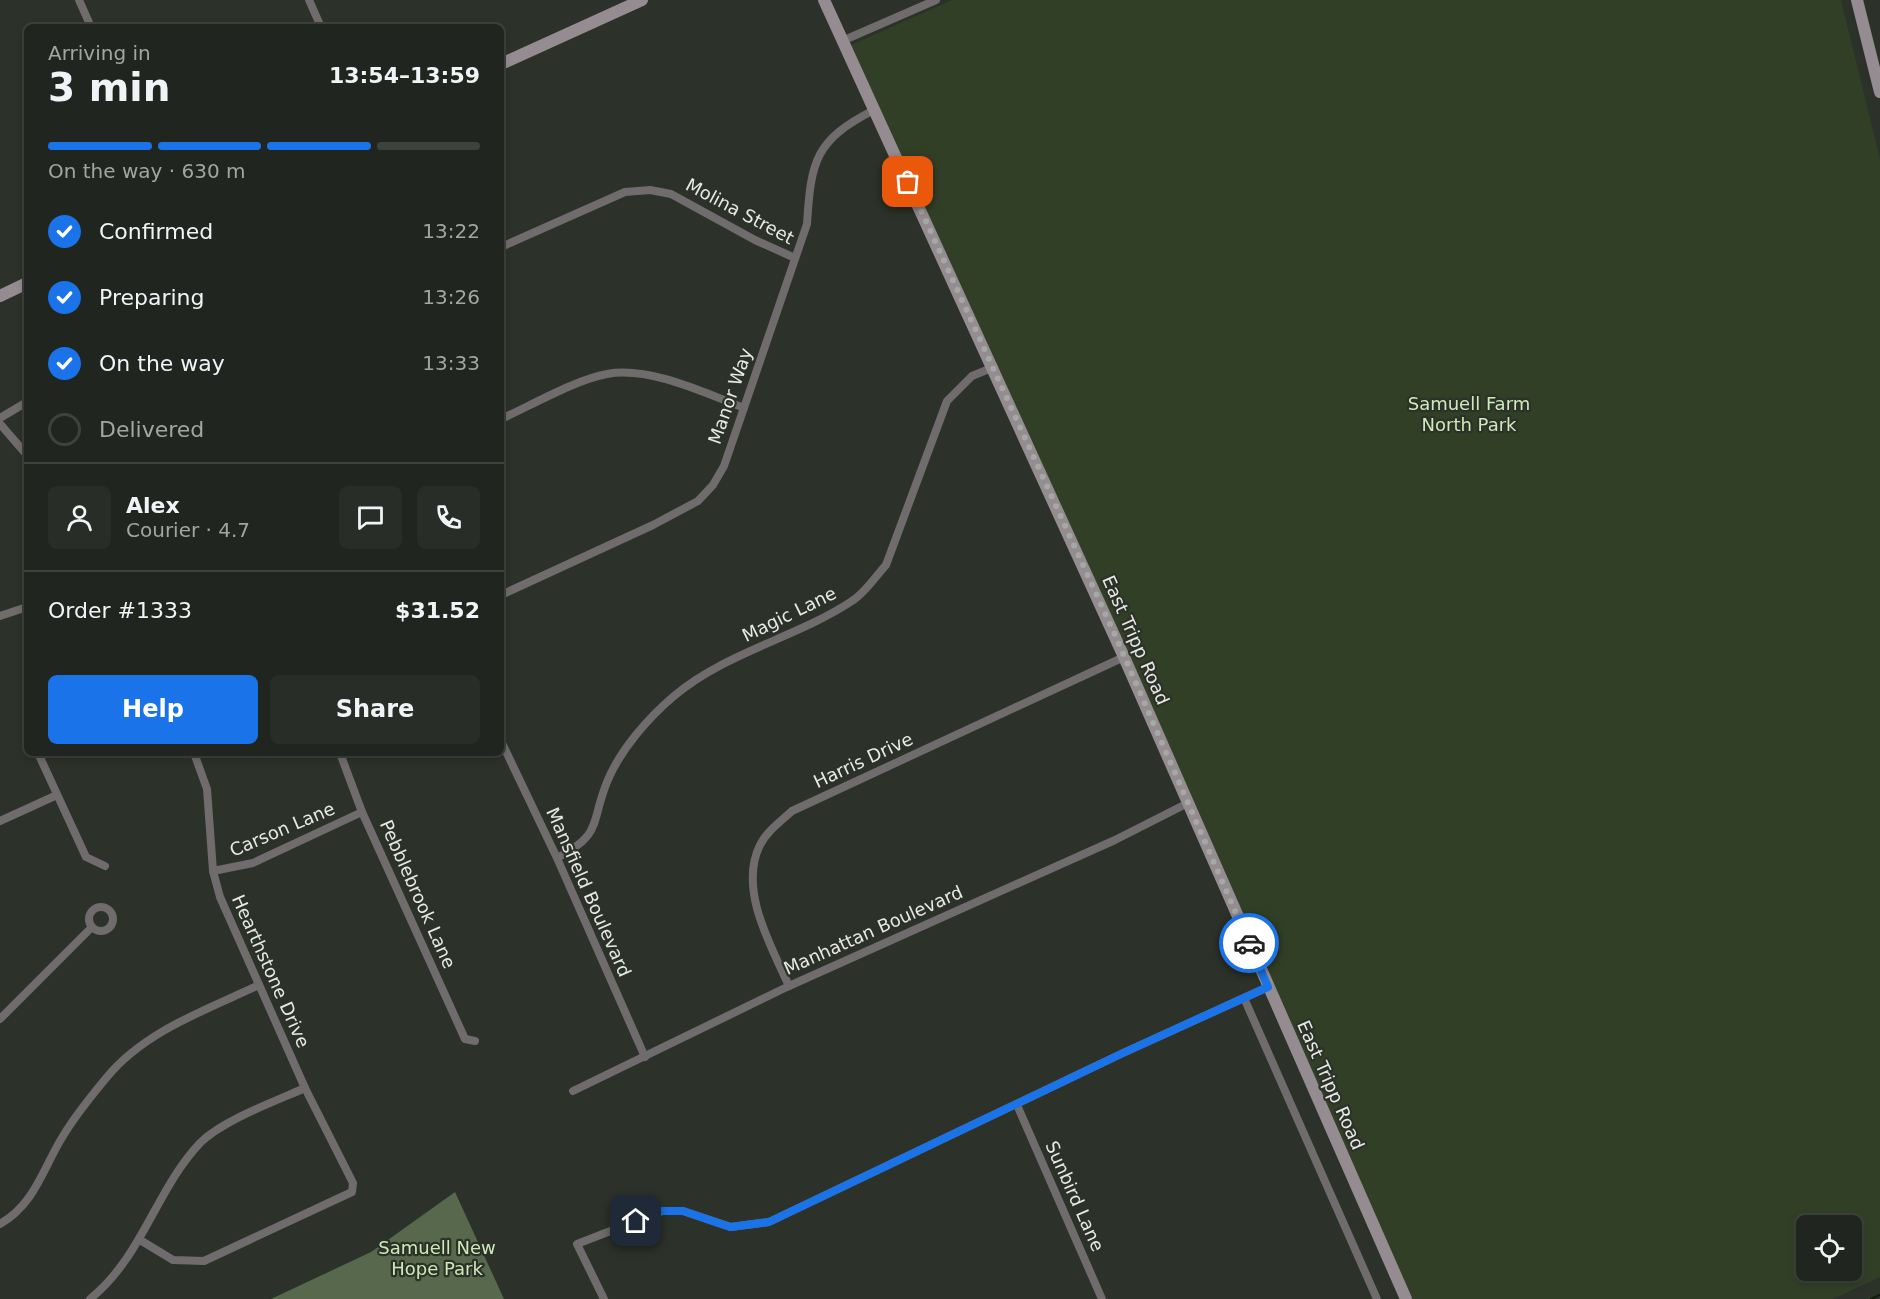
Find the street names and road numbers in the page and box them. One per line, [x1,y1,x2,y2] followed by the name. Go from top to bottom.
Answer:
[682,174,798,248] street label: Molina Street
[704,345,756,447] street label: Manor Way
[1098,572,1174,708] street label: East Tripp Road
[738,582,840,646] street label: Magic Lane
[810,728,916,792] street label: Harris Drive
[226,797,338,861] street label: Carson Lane
[542,804,636,980] street label: Mansfield Boulevard
[376,816,460,972] street label: Pebblebrook Lane
[780,881,966,979] street label: Manhattan Boulevard
[228,891,314,1051] street label: Hearthstone Drive
[1293,1017,1369,1153] street label: East Tripp Road
[1041,1138,1109,1254] street label: Sunbird Lane

